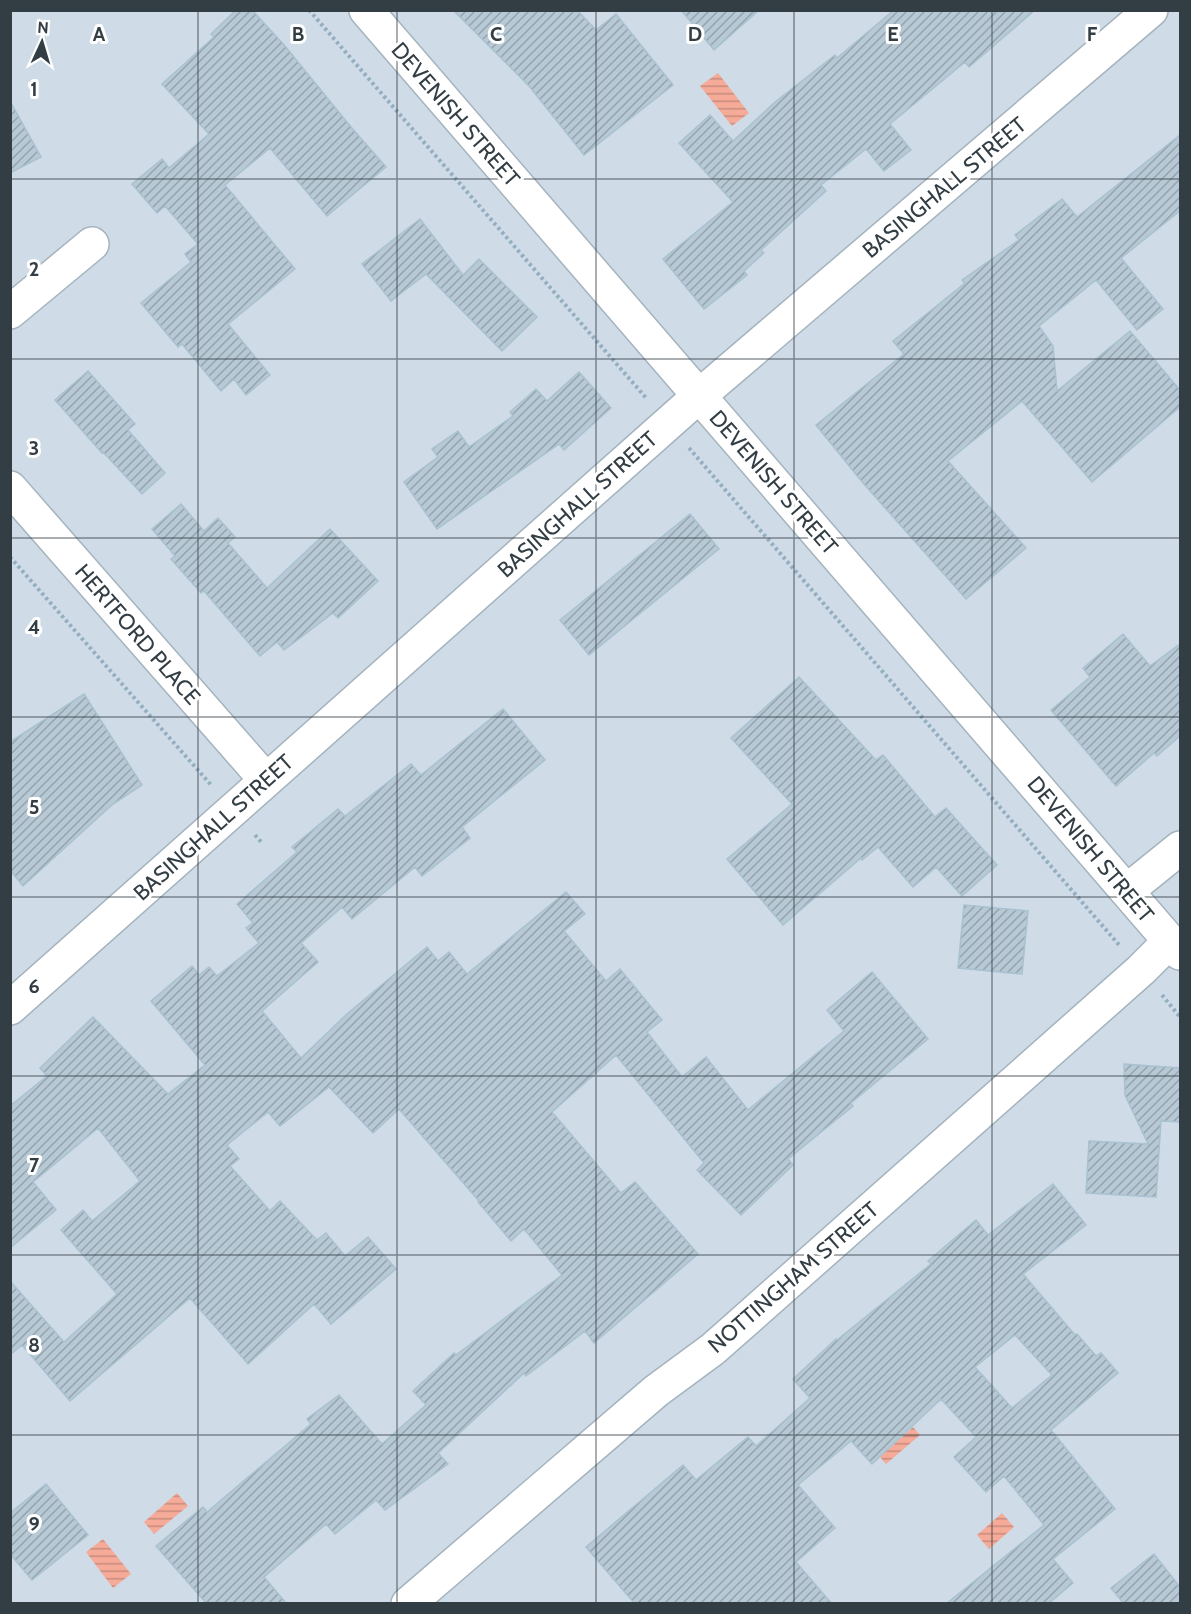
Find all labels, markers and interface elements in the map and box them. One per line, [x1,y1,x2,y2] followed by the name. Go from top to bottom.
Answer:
[12,12,72,72] north arrow
[37,18,49,37] text: N
[93,22,106,46] text: A
[292,22,304,46] text: B
[490,22,502,46] text: C
[688,22,702,46] text: D
[887,22,899,46] text: E
[1087,22,1098,46] text: F
[386,37,526,192] street label: DEVENISH STREET
[30,77,38,101] text: 1
[857,111,1032,264] street label: BASINGHALL STREET
[29,257,39,281] text: 2
[704,405,844,560] street label: DEVENISH STREET
[492,425,663,583] street label: BASINGHALL STREET
[29,436,39,460] text: 3
[69,558,206,710] street label: HERTFORD PLACE
[28,615,40,639] text: 4
[128,748,299,906] street label: BASINGHALL STREET
[1022,771,1160,928] street label: DEVENISH STREET
[29,795,39,819] text: 5
[28,974,40,998] text: 6
[29,1153,40,1177] text: 7
[703,1196,884,1359] street label: NOTTINGHAM STREET
[28,1333,40,1357] text: 8
[28,1512,40,1536] text: 9

